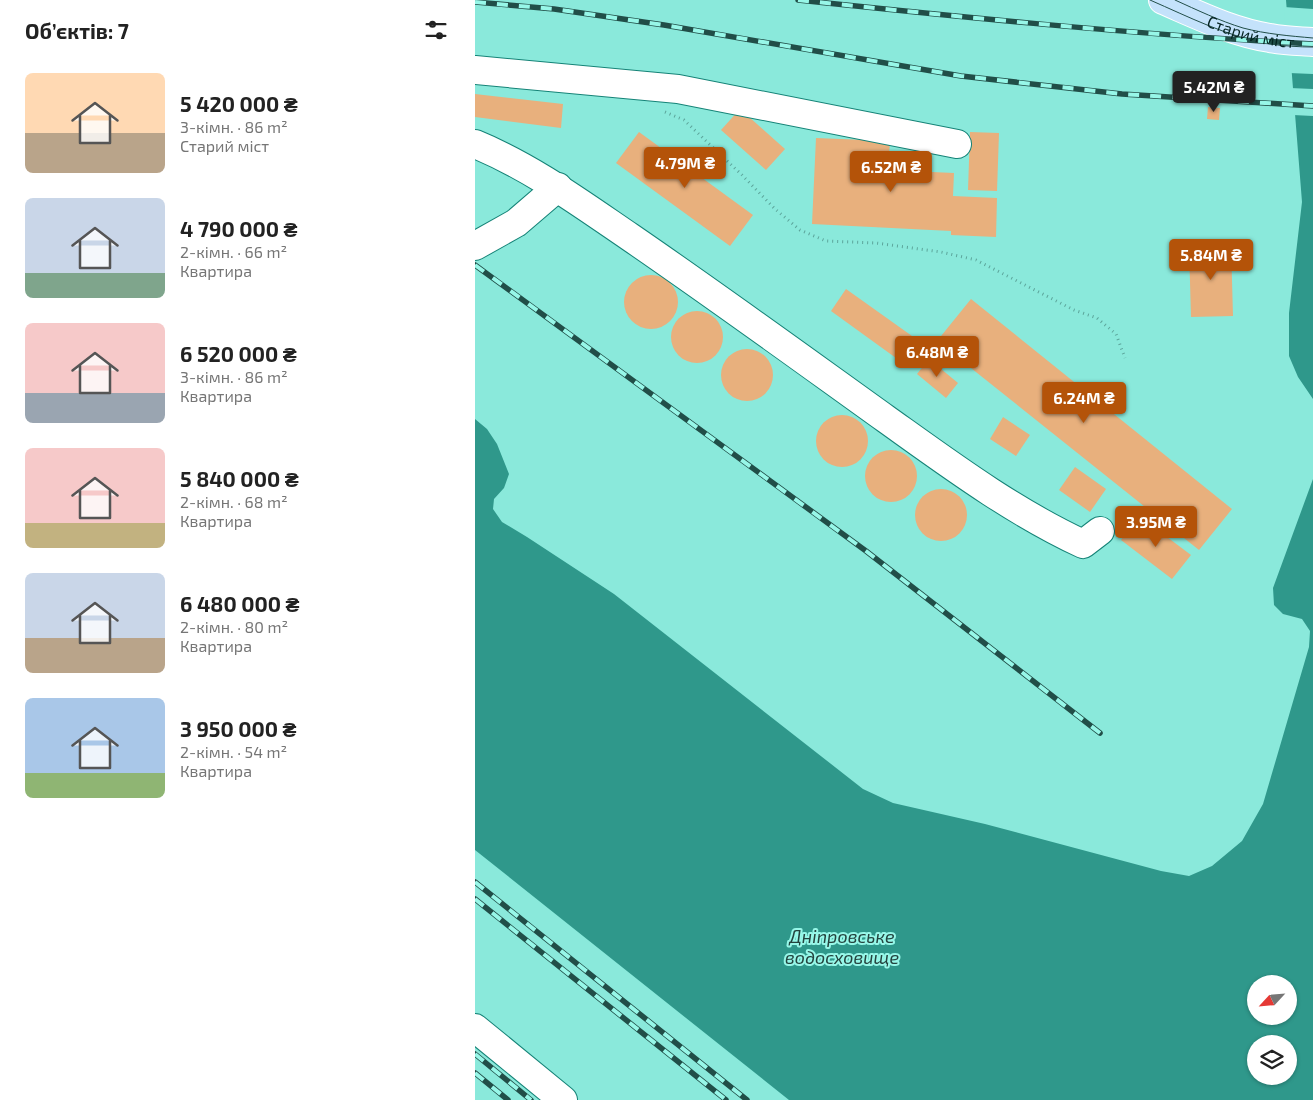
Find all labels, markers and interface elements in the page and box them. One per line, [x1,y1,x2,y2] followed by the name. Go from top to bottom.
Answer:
[1205,11,1295,50] street label: Старий міст
[422,16,450,44] icon: filters
[25,18,129,43] text: Об’єктів: 7
[1168,70,1260,113] pin: 5.42M ₴
[1184,77,1244,96] text: 5.42M ₴
[180,91,298,116] text: 5 420 000 ₴
[65,93,125,153] icon: home
[180,117,288,136] text: 3-кімн. · 86 m²
[180,136,269,155] text: Старий міст
[639,146,731,189] pin: 4.79M ₴
[845,150,937,193] pin: 6.52M ₴
[655,153,715,172] text: 4.79M ₴
[861,157,921,176] text: 6.52M ₴
[180,216,297,241] text: 4 790 000 ₴
[65,218,125,278] icon: home
[1165,238,1257,281] pin: 5.84M ₴
[180,242,287,261] text: 2-кімн. · 66 m²
[1180,245,1242,264] text: 5.84M ₴
[180,261,252,280] text: Квартира
[891,336,983,378] pin: 6.48M ₴
[180,341,297,366] text: 6 520 000 ₴
[906,342,968,361] text: 6.48M ₴
[65,343,125,403] icon: home
[180,367,288,386] text: 3-кімн. · 86 m²
[1038,382,1130,424] pin: 6.24M ₴
[180,386,252,405] text: Квартира
[1053,388,1115,407] text: 6.24M ₴
[180,466,299,491] text: 5 840 000 ₴
[65,468,125,528] icon: home
[180,492,288,511] text: 2-кімн. · 68 m²
[1110,506,1202,548] pin: 3.95M ₴
[180,511,252,530] text: Квартира
[1126,512,1186,531] text: 3.95M ₴
[180,591,299,616] text: 6 480 000 ₴
[65,593,125,653] icon: home
[180,617,288,636] text: 2-кімн. · 80 m²
[180,636,252,655] text: Квартира
[180,716,297,741] text: 3 950 000 ₴
[65,718,125,778] icon: home
[180,742,287,761] text: 2-кімн. · 54 m²
[180,761,252,780] text: Квартира
[785,925,899,968] water label: Дніпровське водосховище
[1247,975,1297,1025] north arrow
[1247,975,1297,1085] map controls
[1247,1035,1297,1085] button: layers

